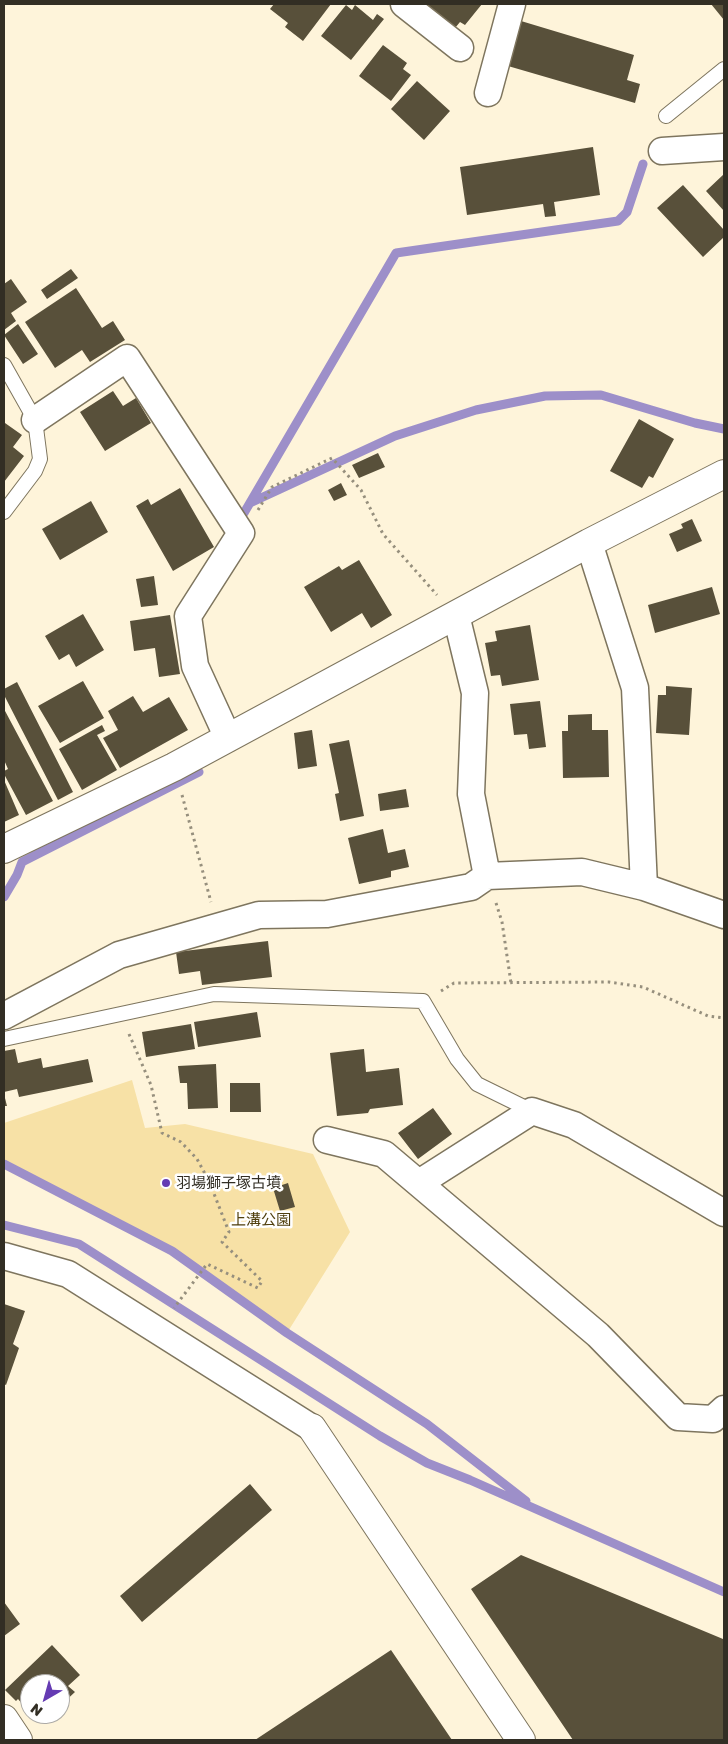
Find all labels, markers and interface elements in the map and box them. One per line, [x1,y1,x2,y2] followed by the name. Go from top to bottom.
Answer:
[176,1174,281,1192] place label: 羽場獅子塚古墳
[160,1177,172,1189] marker: 羽場獅子塚古墳
[231,1211,291,1229] park label: 上溝公園
[20,1674,70,1724] north arrow
[27,1700,46,1720] text: N

